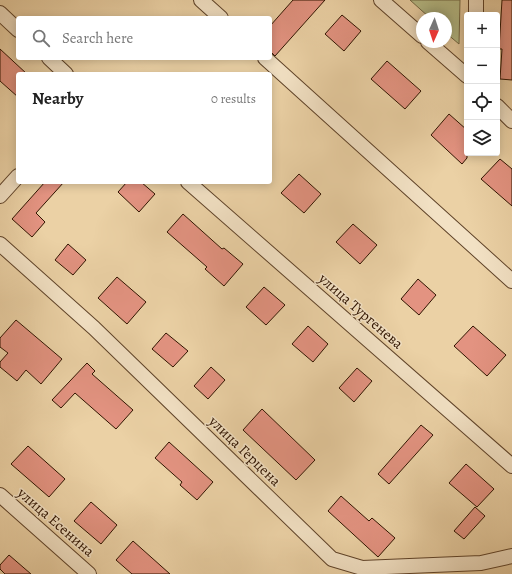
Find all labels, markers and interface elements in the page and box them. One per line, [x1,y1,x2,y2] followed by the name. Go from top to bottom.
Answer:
[416,12,452,48] north arrow
[464,12,500,156] map controls
[464,12,500,48] button: +
[16,16,272,60] search box
[30,27,52,49] icon: search
[62,28,133,48] text: Search here
[464,48,500,84] button: −
[464,84,500,120] button: locate
[32,87,83,110] text: Nearby
[211,90,256,107] text: 0 results
[464,120,500,156] button: layers
[314,268,408,353] street label: улица Тургенева
[204,411,286,491] street label: улица Герцена
[12,482,99,561] street label: улица Есенина

